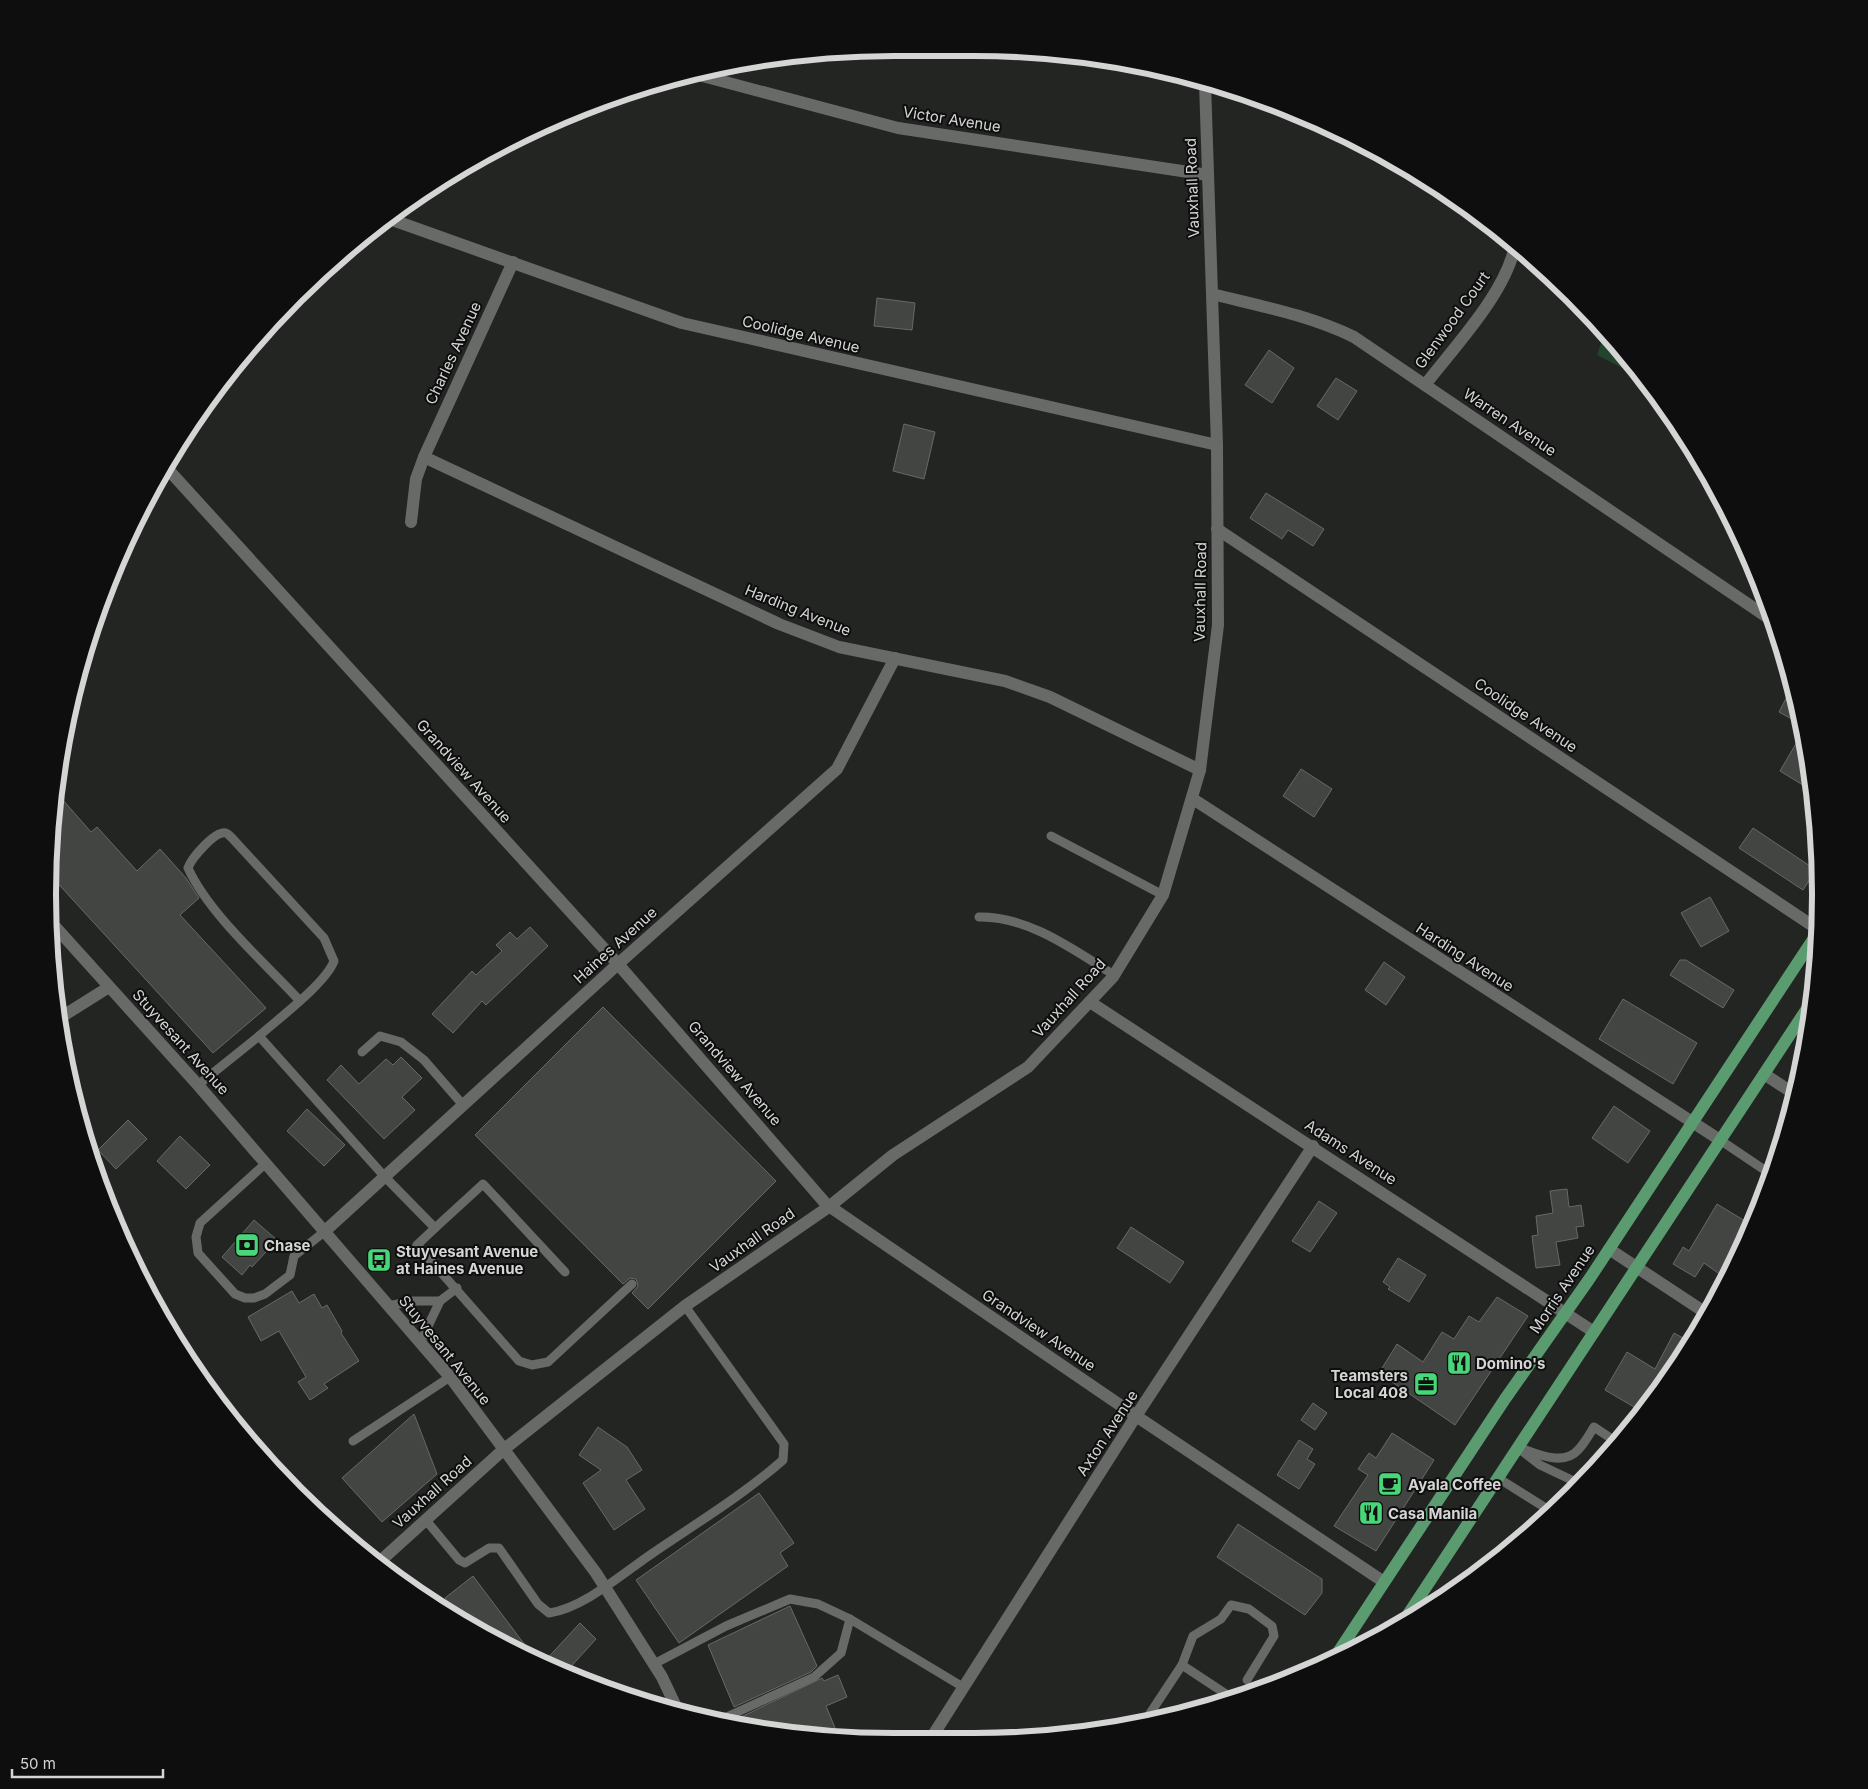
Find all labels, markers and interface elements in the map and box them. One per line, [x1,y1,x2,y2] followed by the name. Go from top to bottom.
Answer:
[902,102,1002,136] street label: Victor Avenue
[1181,138,1203,238] street label: Vauxhall Road
[1410,268,1494,372] street label: Glenwood Court
[421,299,485,407] street label: Charles Avenue
[740,311,862,357] street label: Coolidge Avenue
[1460,384,1560,460] street label: Warren Avenue
[1190,542,1210,642] street label: Vauxhall Road
[742,580,854,640] street label: Harding Avenue
[1471,674,1581,756] street label: Coolidge Avenue
[412,715,516,827] street label: Grandview Avenue
[569,903,661,987] street label: Haines Avenue
[1413,918,1517,996] street label: Harding Avenue
[1028,954,1110,1042] street label: Vauxhall Road
[129,985,233,1099] street label: Stuyvesant Avenue
[684,1017,786,1129] street label: Grandview Avenue
[1301,1115,1401,1189] street label: Adams Avenue
[706,1204,798,1276] street label: Vauxhall Road
[234,1232,260,1258] bank icon: Chase
[264,1236,311,1255] place label: Chase
[1525,1241,1599,1337] street label: Morris Avenue
[396,1242,538,1278] place label: Stuyvesant Avenue at Haines Avenue
[366,1247,392,1273] bus stop icon: Stuyvesant Avenue at Haines Avenue
[979,1285,1099,1375] street label: Grandview Avenue
[395,1291,495,1409] street label: Stuyvesant Avenue
[1446,1350,1472,1376] restaurant icon: Domino's
[1476,1354,1545,1373] place label: Domino's
[1330,1366,1408,1402] place label: Teamsters Local 408
[1413,1371,1439,1397] office icon: Teamsters Local 408
[1072,1387,1142,1479] street label: Axton Avenue
[388,1451,476,1533] street label: Vauxhall Road
[1377,1471,1403,1497] cafe icon: Ayala Coffee
[1408,1475,1501,1494] place label: Ayala Coffee
[1358,1500,1384,1526] restaurant icon: Casa Manila
[1388,1504,1477,1523] place label: Casa Manila
[12,1746,164,1778] scale bar
[20,1754,56,1773] text: 50 m

